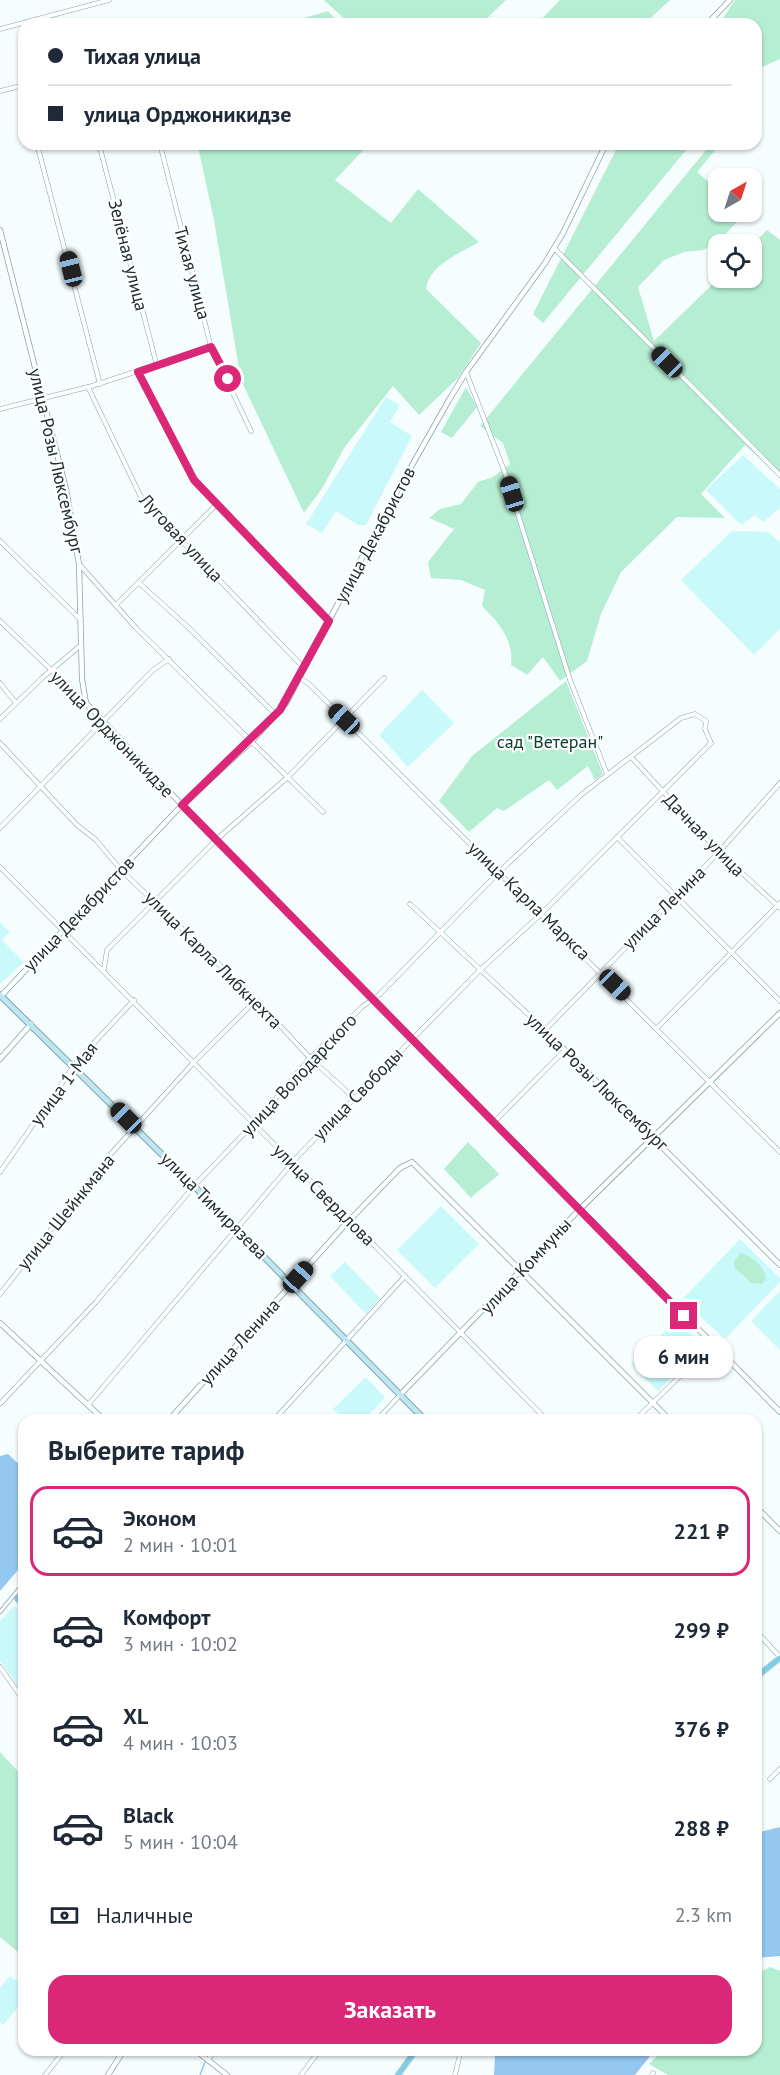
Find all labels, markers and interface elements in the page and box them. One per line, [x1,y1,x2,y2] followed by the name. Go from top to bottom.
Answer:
[84,42,201,70] text: Тихая улица
[84,100,291,128] text: улица Орджоникидзе
[708,168,762,222] north arrow
[708,168,762,288] map controls
[103,197,153,313] street label: Зелёная улица
[169,224,216,322] street label: Тихая улица
[708,234,762,288] button: locate
[58,249,84,289] car
[648,343,686,381] car
[214,365,241,392] route start
[24,366,89,556] street label: улица Розы Люксембург
[329,463,420,607] street label: улица Декабристов
[498,474,526,514] car
[134,488,228,587] street label: Луговая улица
[46,665,179,802] street label: улица Орджоникидзе
[325,700,363,738] car
[497,730,603,753] park label: сад "Ветеран"
[659,788,750,881] street label: Дачная улица
[463,836,595,965] street label: улица Карла Маркса
[18,851,139,976] street label: улица Декабристов
[617,861,710,954] street label: улица Ленина
[139,886,287,1034] street label: улица Карла Либкнехта
[596,966,634,1004] car
[236,1008,362,1141] street label: улица Володарского
[521,1008,674,1156] street label: улица Розы Люксембург
[25,1037,102,1130] street label: улица 1-Мая
[308,1042,408,1145] street label: улица Свободы
[107,1099,145,1137] car
[268,1139,380,1251] street label: улица Свердлова
[156,1147,273,1264] street label: улица Тимирязева
[12,1149,120,1274] street label: улица Шейнкмана
[475,1213,576,1319] street label: улица Коммуны
[279,1258,317,1296] car
[195,1293,285,1390] street label: улица Ленина
[670,1302,697,1329] route end
[634,1337,734,1379] callout: 6 мин
[658,1344,709,1370] text: 6 мин
[48,1433,244,1467] text: Выберите тариф
[51,1504,105,1558] icon: car
[123,1504,196,1532] text: Эконом
[674,1517,729,1545] text: 221 ₽
[123,1532,238,1558] text: 2 мин · 10:01
[51,1603,105,1657] icon: car
[123,1603,211,1631] text: Комфорт
[674,1616,729,1644] text: 299 ₽
[123,1631,238,1657] text: 3 мин · 10:02
[51,1702,105,1756] icon: car
[123,1702,148,1730] text: XL
[674,1715,729,1743] text: 376 ₽
[123,1730,238,1756] text: 4 мин · 10:03
[51,1801,105,1855] icon: car
[123,1801,174,1829] text: Black
[674,1814,729,1842] text: 288 ₽
[123,1829,238,1855] text: 5 мин · 10:04
[48,1899,81,1932] icon: cash
[96,1901,193,1929] text: Наличные
[675,1902,732,1928] text: 2.3 km
[48,1975,732,2044] button: Заказать

